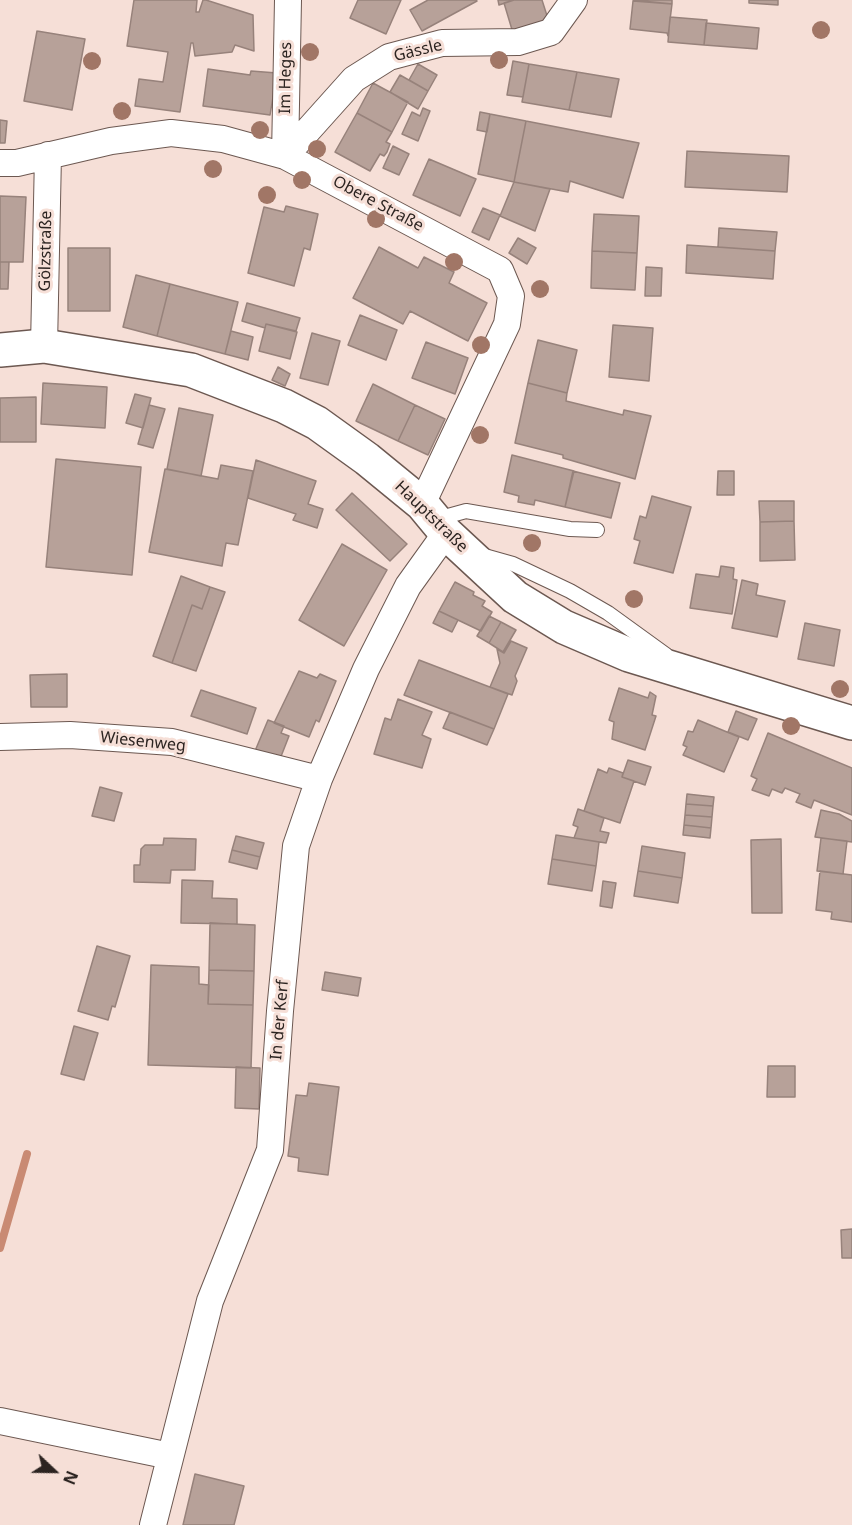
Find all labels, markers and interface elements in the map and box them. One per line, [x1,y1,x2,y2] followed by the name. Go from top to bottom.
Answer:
[392,36,444,66] street label: Gässle
[276,42,296,114] street label: Im Heges
[329,172,427,236] street label: Obere Straße
[36,210,56,292] street label: Gölzstraße
[390,477,472,557] street label: Hauptstraße
[99,728,187,756] street label: Wiesenweg
[267,979,293,1061] street label: In der Kerf
[24,1441,84,1501] north arrow
[58,1468,83,1488] text: N

